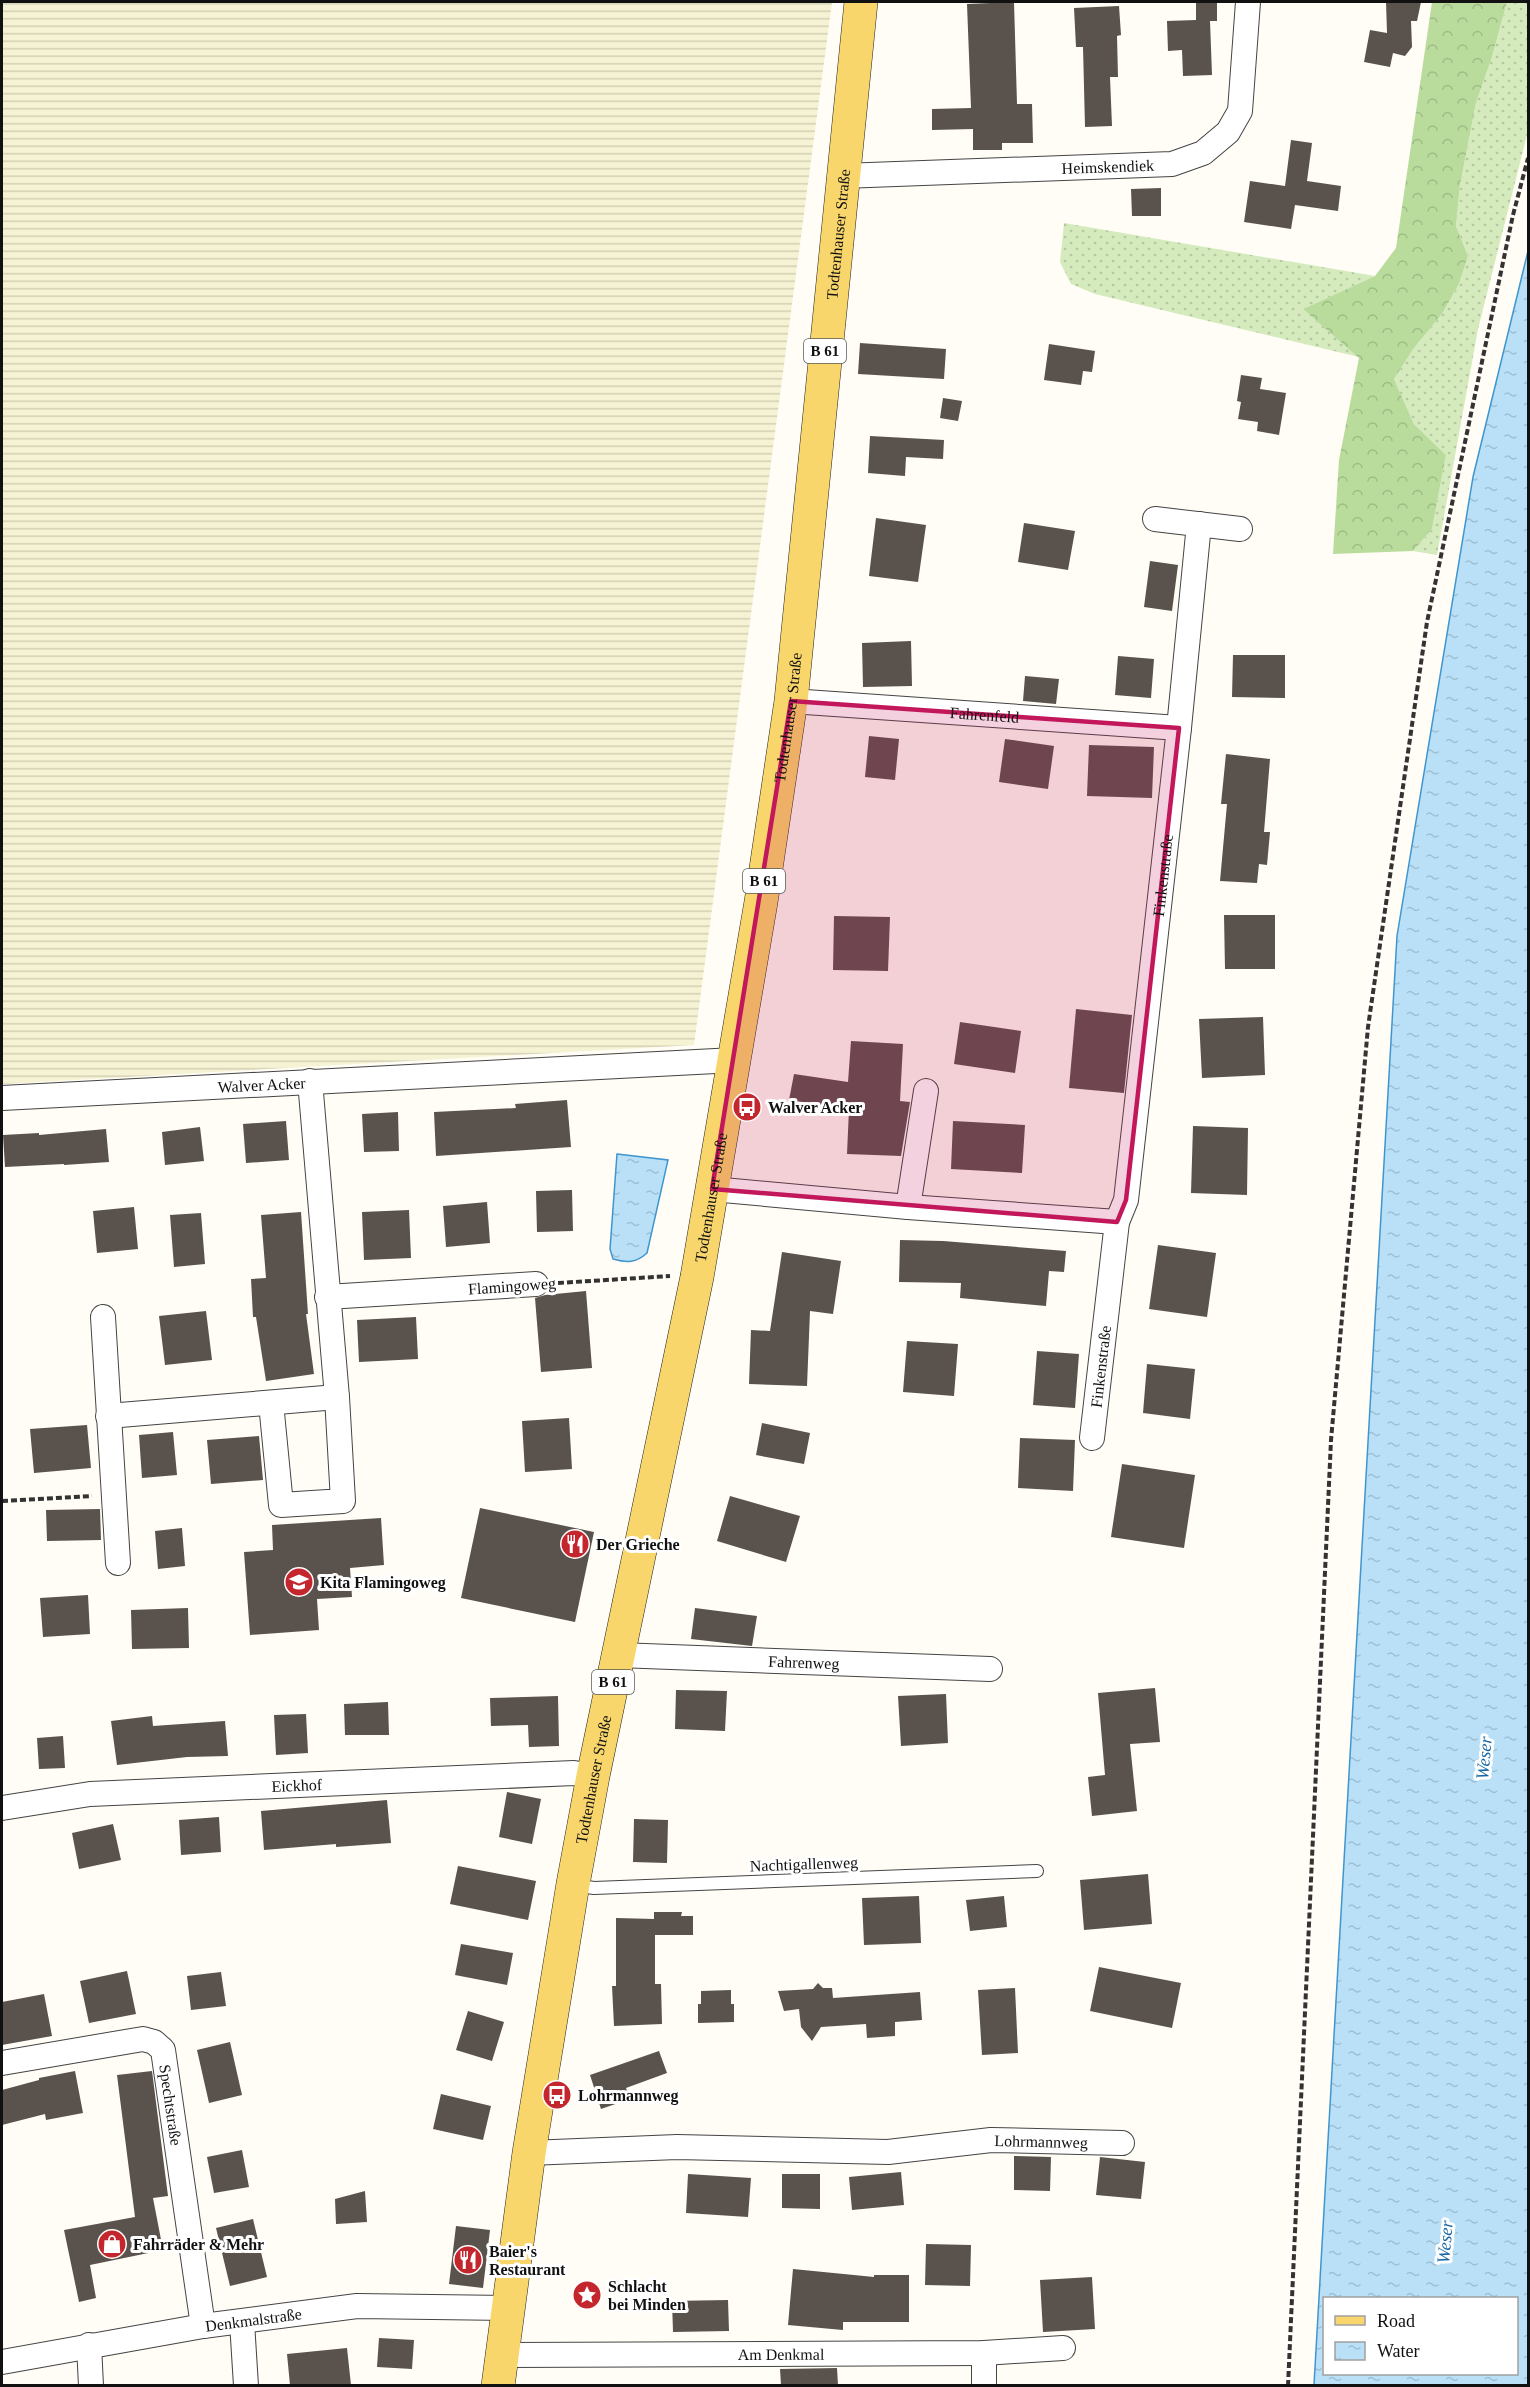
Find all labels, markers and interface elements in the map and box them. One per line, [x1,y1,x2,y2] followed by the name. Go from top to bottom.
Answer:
[1061,156,1154,177] street label: Heimskendiek
[823,168,853,300] street label: Todtenhauser Straße
[804,339,846,363] road number: B 61
[770,652,804,784] street label: Todtenhauser Straße
[949,704,1020,725] street label: Fahrenfeld
[1149,833,1176,917] street label: Finkenstraße
[743,869,785,893] road number: B 61
[217,1074,307,1095] street label: Walver Acker
[731,1091,763,1123] bus stop icon: Walver Acker
[768,1099,862,1116] place label: Walver Acker
[691,1131,730,1263] street label: Todtenhauser Straße
[468,1274,557,1299] street label: Flamingoweg
[1087,1324,1113,1409] street label: Finkenstraße
[559,1528,591,1560] restaurant icon: Der Grieche
[596,1536,680,1553] place label: Der Grieche
[283,1566,315,1598] school or university icon: Kita Flamingoweg
[320,1574,446,1592] place label: Kita Flamingoweg
[768,1652,840,1673] street label: Fahrenweg
[592,1670,634,1694] road number: B 61
[572,1714,614,1845] street label: Todtenhauser Straße
[1472,1735,1496,1780] water label: Weser
[271,1775,323,1795] street label: Eickhof
[750,1854,859,1875] street label: Nachtigallenweg
[157,2063,185,2147] street label: Spechtstraße
[541,2079,573,2111] bus stop icon: Lohrmannweg
[578,2087,678,2105] place label: Lohrmannweg
[994,2132,1088,2152] street label: Lohrmannweg
[1433,2219,1457,2264] water label: Weser
[96,2228,128,2260] shop icon: Fahrräder & Mehr
[133,2236,264,2253] place label: Fahrräder & Mehr
[489,2243,566,2278] place label: Baier's Restaurant
[452,2244,484,2276] restaurant icon: Baier's Restaurant
[608,2278,686,2313] place label: Schlacht bei Minden
[571,2279,603,2311] place icon: Schlacht bei Minden
[1323,2297,1518,2375] legend
[204,2305,303,2334] street label: Denkmalstraße
[1377,2311,1415,2331] text: Road
[1377,2341,1420,2361] text: Water
[738,2345,825,2363] street label: Am Denkmal

